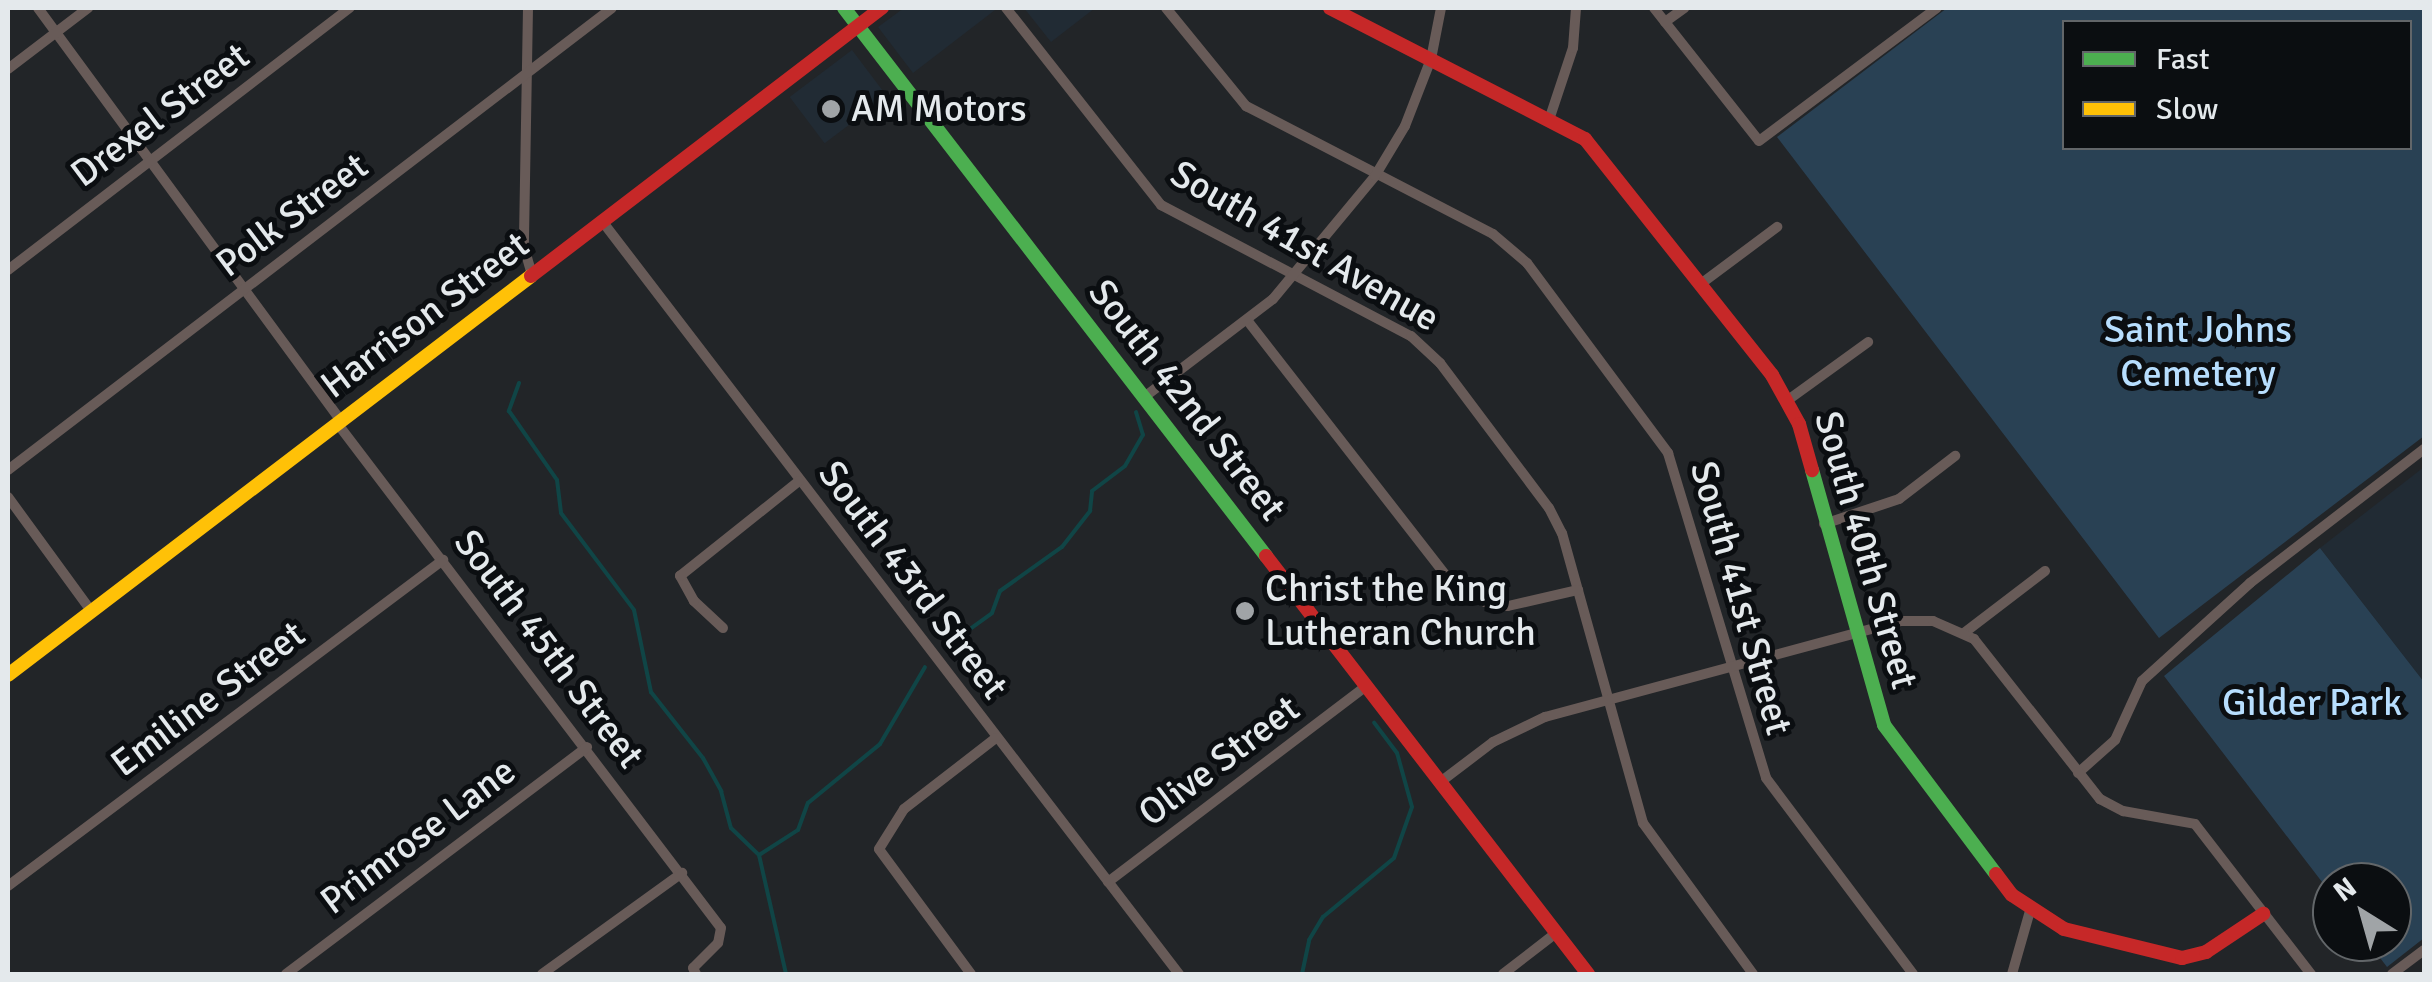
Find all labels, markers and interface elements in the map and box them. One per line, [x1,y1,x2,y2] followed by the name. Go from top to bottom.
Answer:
[2062,20,2412,150] legend
[62,33,258,197] street label: Drexel Street
[2156,41,2209,78] text: Fast
[851,86,1027,132] place label: AM Motors
[2156,91,2218,128] text: Slow
[820,98,842,120] marker: AM Motors
[207,143,377,287] street label: Polk Street
[1163,151,1447,341] street label: South 41st Avenue
[312,222,538,408] street label: Harrison Street
[1079,270,1295,530] street label: South 42nd Street
[2104,307,2292,396] park label: Saint Johns Cemetery
[1805,406,1927,694] street label: South 40th Street
[809,452,1017,708] street label: South 43rd Street
[1680,456,1802,740] street label: South 41st Street
[445,521,653,777] street label: South 45th Street
[1265,566,1536,656] place label: Christ the King Lutheran Church
[1234,600,1256,622] marker: Christ the King Lutheran Church
[102,611,314,787] street label: Emiline Street
[2222,680,2402,726] park label: Gilder Park
[1130,686,1308,836] street label: Olive Street
[312,748,524,924] street label: Primrose Lane
[2312,862,2412,962] north arrow
[2327,870,2363,909] text: N

